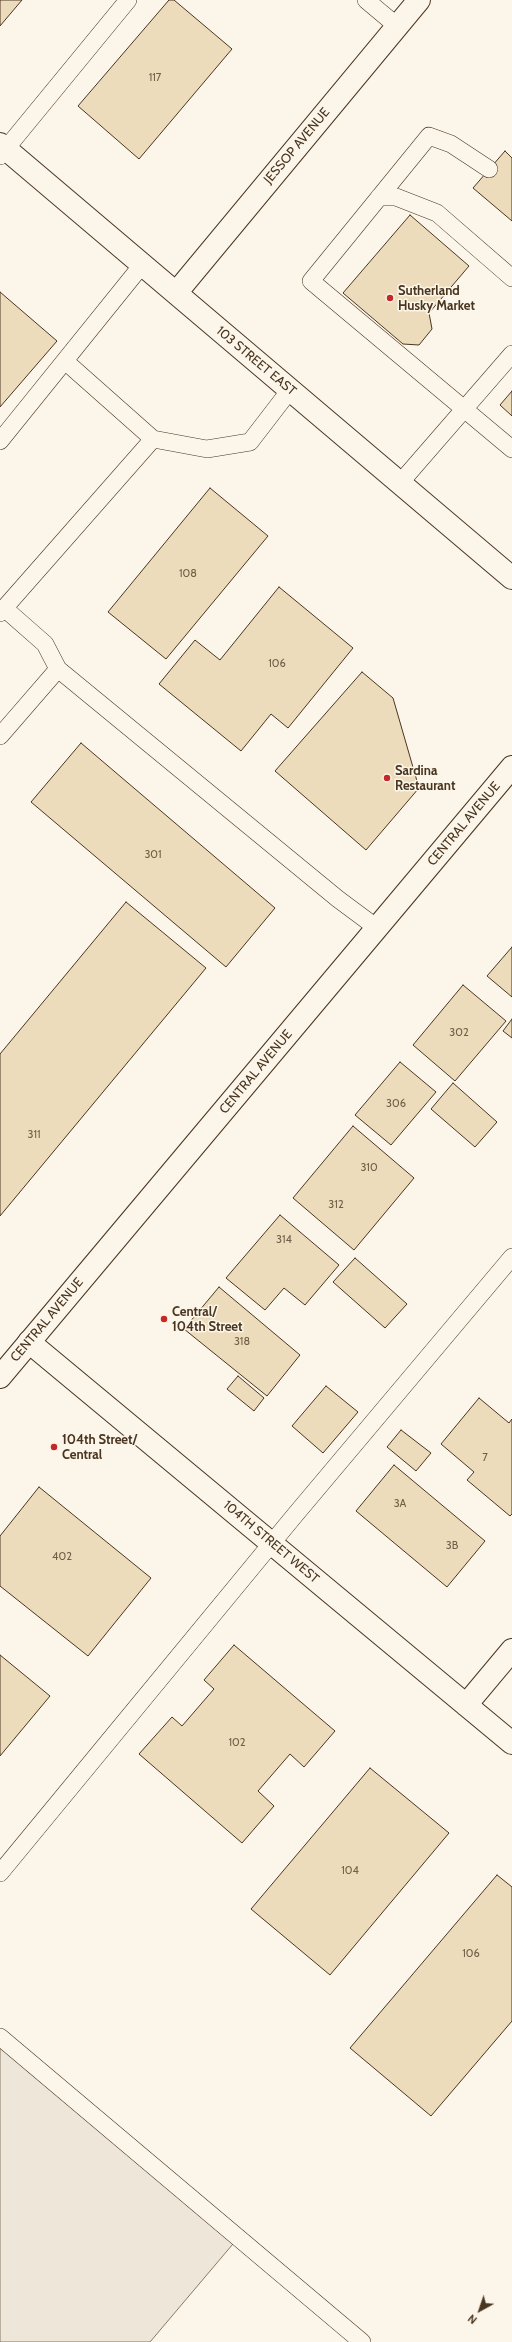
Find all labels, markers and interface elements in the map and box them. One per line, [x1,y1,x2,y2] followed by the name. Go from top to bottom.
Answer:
[149,71,161,85] house number: 117
[261,105,333,187] street label: JESSOP AVENUE
[398,283,475,314] place label: Sutherland Husky Market
[385,293,395,303] marker: Sutherland Husky Market
[213,323,299,399] street label: 103 STREET EAST
[179,567,197,581] house number: 108
[268,657,286,671] house number: 106
[395,763,455,794] place label: Sardina Restaurant
[382,773,392,783] marker: Sardina Restaurant
[424,779,504,869] street label: CENTRAL AVENUE
[144,848,162,862] house number: 301
[449,1026,469,1040] house number: 302
[216,1027,296,1117] street label: CENTRAL AVENUE
[386,1097,406,1111] house number: 306
[27,1128,41,1142] house number: 311
[360,1161,378,1175] house number: 310
[328,1198,344,1212] house number: 312
[276,1233,292,1247] house number: 314
[7,1275,87,1365] street label: CENTRAL AVENUE
[172,1304,242,1335] place label: Central/ 104th Street
[159,1314,169,1324] marker: Central/ 104th Street
[234,1335,250,1349] house number: 318
[62,1432,137,1463] place label: 104th Street/ Central
[49,1442,59,1452] marker: 104th Street/ Central
[482,1451,488,1465] house number: 7
[220,1497,322,1587] street label: 104TH STREET WEST
[394,1497,406,1511] house number: 3A
[446,1539,458,1553] house number: 3B
[52,1550,72,1564] house number: 402
[228,1736,246,1750] house number: 102
[341,1864,359,1878] house number: 104
[462,1947,480,1961] house number: 106
[460,2290,500,2330] north arrow
[465,2311,480,2327] text: N

